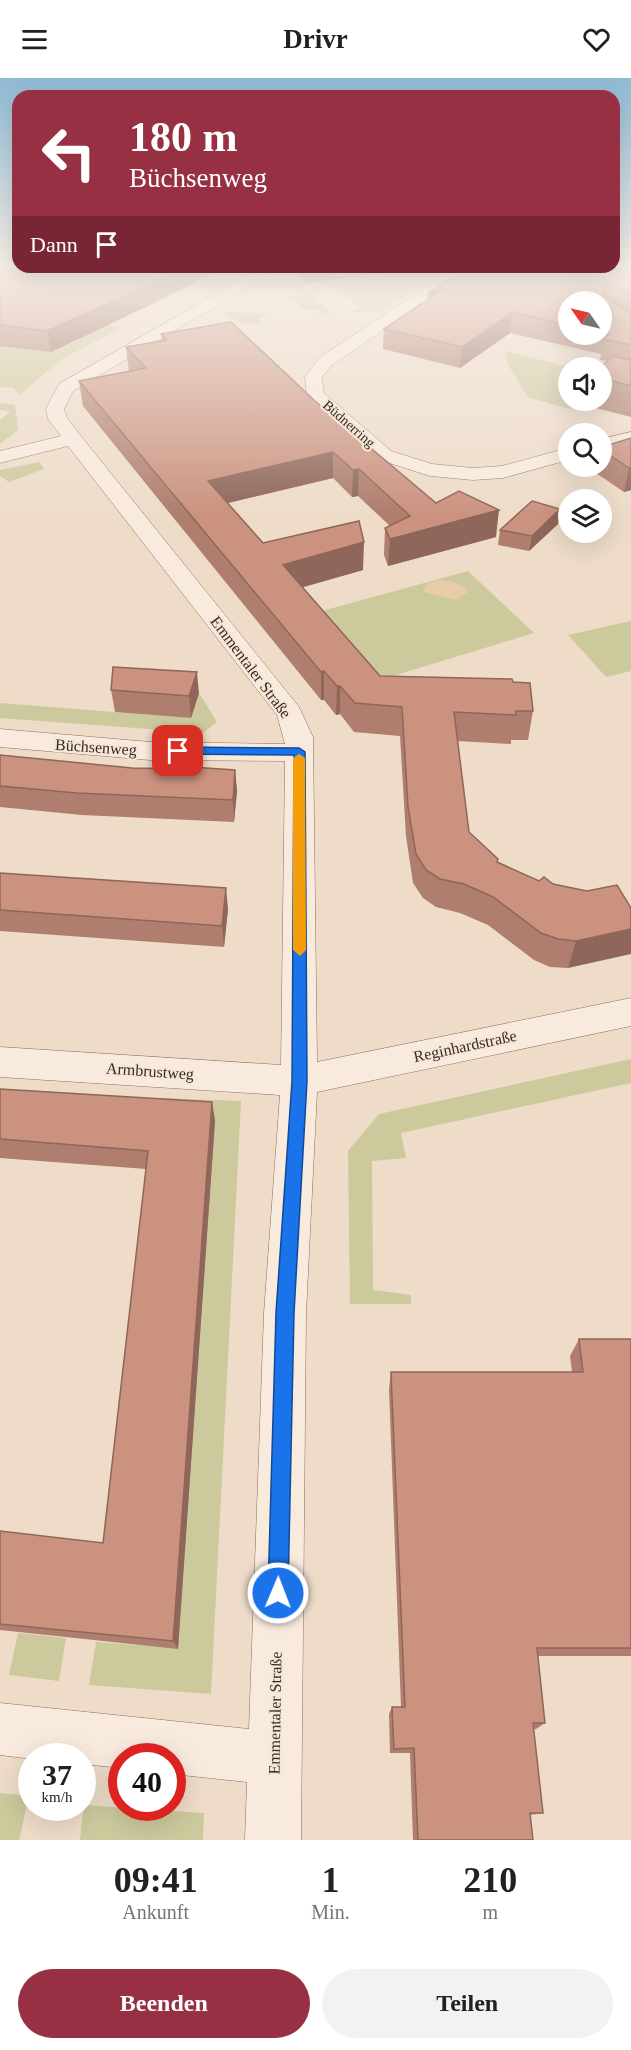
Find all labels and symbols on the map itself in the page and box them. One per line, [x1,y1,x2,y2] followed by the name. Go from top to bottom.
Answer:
[558,291,612,345] north arrow
[320,397,378,451] street label: Büdnerring
[207,613,295,721] street label: Emmentaler Straße
[152,725,203,776] pin
[55,736,137,759] street label: Büchsenweg
[412,1027,518,1066] street label: Reginhardstraße
[105,1059,194,1084] street label: Armbrustweg
[246,1561,310,1625] position arrow
[265,1651,285,1775] street label: Emmentaler Straße
[108,1743,186,1821] speed limit sign: 40

